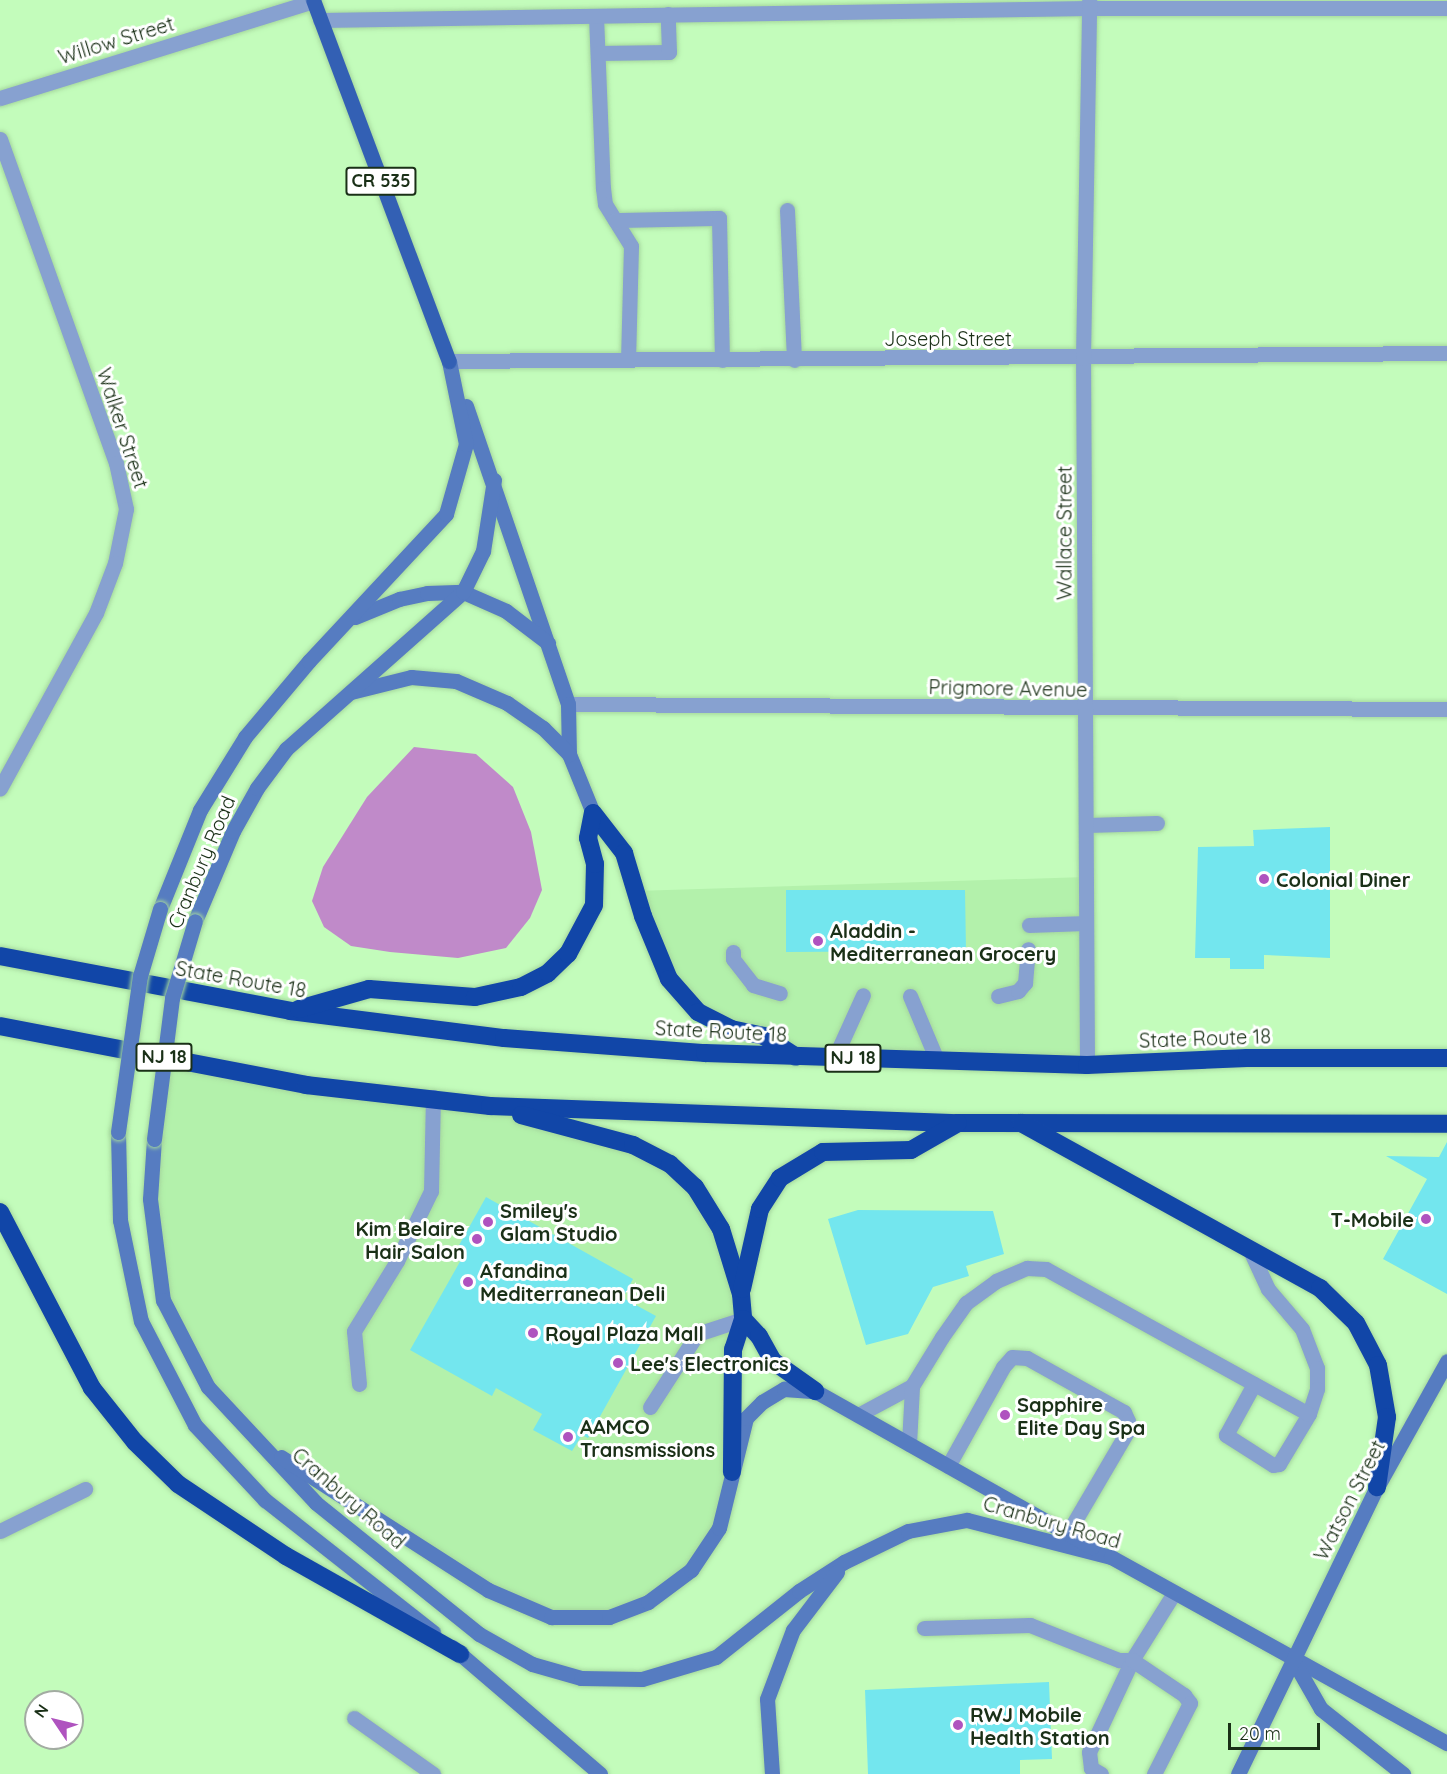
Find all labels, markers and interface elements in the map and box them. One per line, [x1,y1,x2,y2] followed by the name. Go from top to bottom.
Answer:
[55,11,177,69] street label: Willow Street
[345,166,417,196] road number: CR 535
[884,326,1012,350] street label: Joseph Street
[92,365,154,491] street label: Walker Street
[1052,466,1076,600] street label: Wallace Street
[928,675,1088,701] street label: Prigmore Avenue
[162,792,240,932] street label: Cranbury Road
[1276,867,1410,891] place label: Colonial Diner
[1257,872,1271,886] marker: Colonial Diner
[830,918,1056,965] place label: Aladdin - Mediterranean Grocery
[811,934,825,948] marker: Aladdin - Mediterranean Grocery
[174,956,308,1002] street label: State Route 18
[654,1016,788,1046] street label: State Route 18
[1139,1024,1271,1052] street label: State Route 18
[134,1042,194,1072] road number: NJ 18
[823,1043,883,1073] road number: NJ 18
[500,1198,618,1245] place label: Smiley's Glam Studio
[1330,1207,1414,1231] place label: T-Mobile
[1419,1212,1433,1226] marker: T-Mobile
[481,1215,495,1229] marker: Smiley's Glam Studio
[356,1216,465,1263] place label: Kim Belaire Hair Salon
[470,1232,484,1246] marker: Kim Belaire Hair Salon
[480,1258,665,1305] place label: Afandina Mediterranean Deli
[461,1275,475,1289] marker: Afandina Mediterranean Deli
[545,1321,704,1345] place label: Royal Plaza Mall
[526,1326,540,1340] marker: Royal Plaza Mall
[630,1351,789,1375] place label: Lee's Electronics
[611,1356,625,1370] marker: Lee's Electronics
[1017,1392,1145,1439] place label: Sapphire Elite Day Spa
[998,1408,1012,1422] marker: Sapphire Elite Day Spa
[580,1414,715,1461] place label: AAMCO Transmissions
[561,1430,575,1444] marker: AAMCO Transmissions
[1308,1436,1390,1564] street label: Watson Street
[288,1442,410,1554] street label: Cranbury Road
[981,1491,1123,1553] street label: Cranbury Road
[24,1690,84,1750] north arrow
[29,1700,52,1721] text: N
[970,1702,1110,1749] place label: RWJ Mobile Health Station
[1231,1711,1322,1749] scale bar
[951,1718,965,1732] marker: RWJ Mobile Health Station
[1239,1722,1281,1745] text: 20 m

